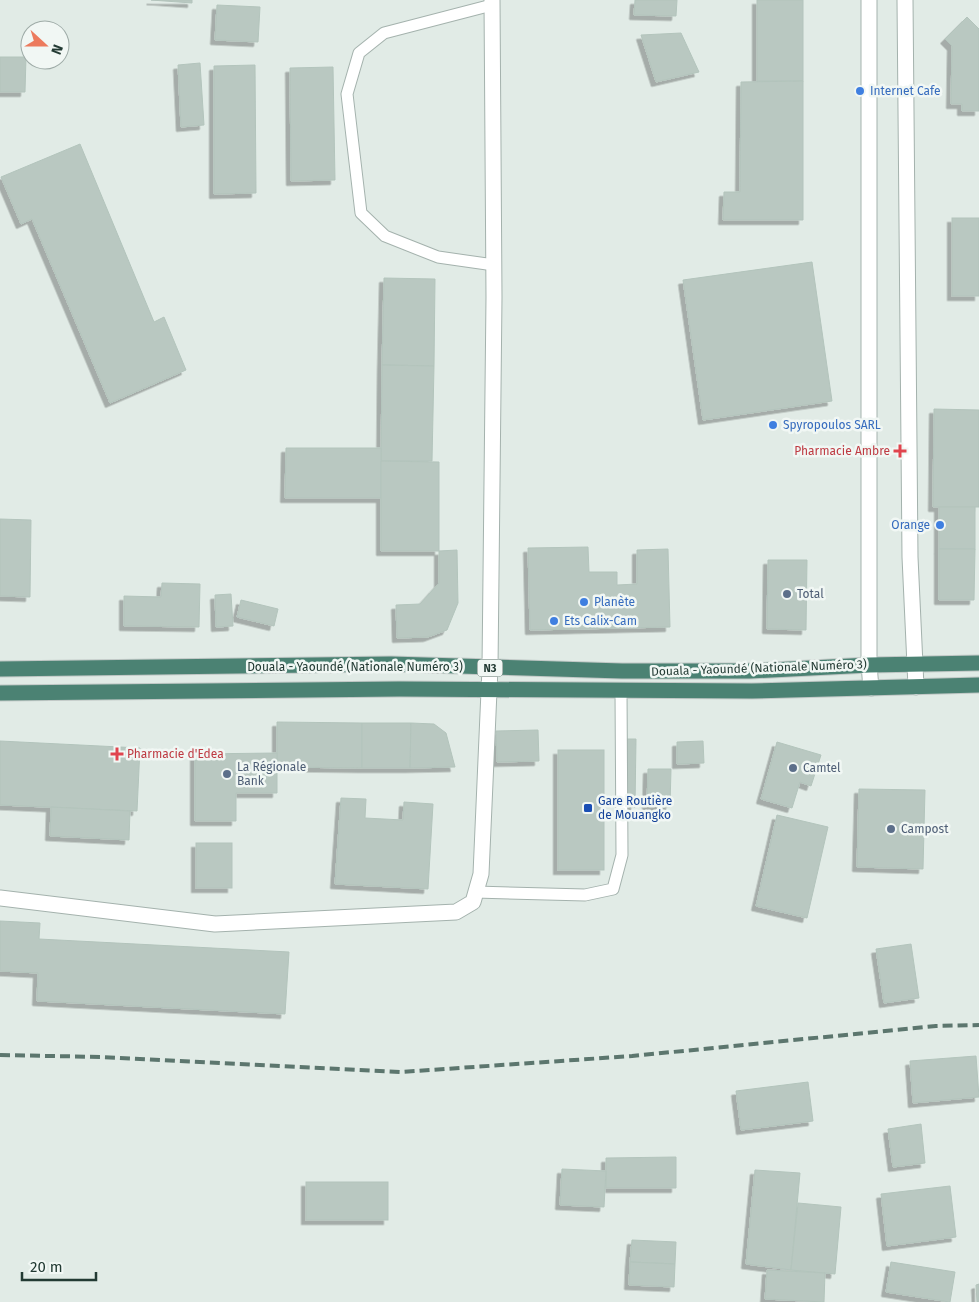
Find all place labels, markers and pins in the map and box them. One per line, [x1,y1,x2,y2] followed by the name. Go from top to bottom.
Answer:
[870,84,941,98] place label: Internet Cafe
[854,85,866,97] marker: Internet Cafe
[783,418,881,432] place label: Spyropoulos SARL
[767,419,779,431] marker: Spyropoulos SARL
[794,444,890,458] place label: Pharmacie Ambre
[894,445,906,457] marker: Pharmacie Ambre
[891,518,930,532] place label: Orange
[934,519,946,531] marker: Orange
[797,587,824,601] place label: Total
[781,588,793,600] marker: Total
[594,595,635,609] place label: Planète
[578,596,590,608] marker: Planète
[564,614,637,628] place label: Ets Calix-Cam
[548,615,560,627] marker: Ets Calix-Cam
[127,747,224,761] place label: Pharmacie d'Edea
[111,748,123,760] marker: Pharmacie d'Edea
[237,760,306,788] place label: La Régionale Bank
[803,761,841,775] place label: Camtel
[787,762,799,774] marker: Camtel
[221,768,233,780] marker: La Régionale Bank
[598,794,672,822] place label: Gare Routière de Mouangko
[582,802,594,814] marker: Gare Routière de Mouangko
[901,822,949,836] place label: Campost
[885,823,897,835] marker: Campost

